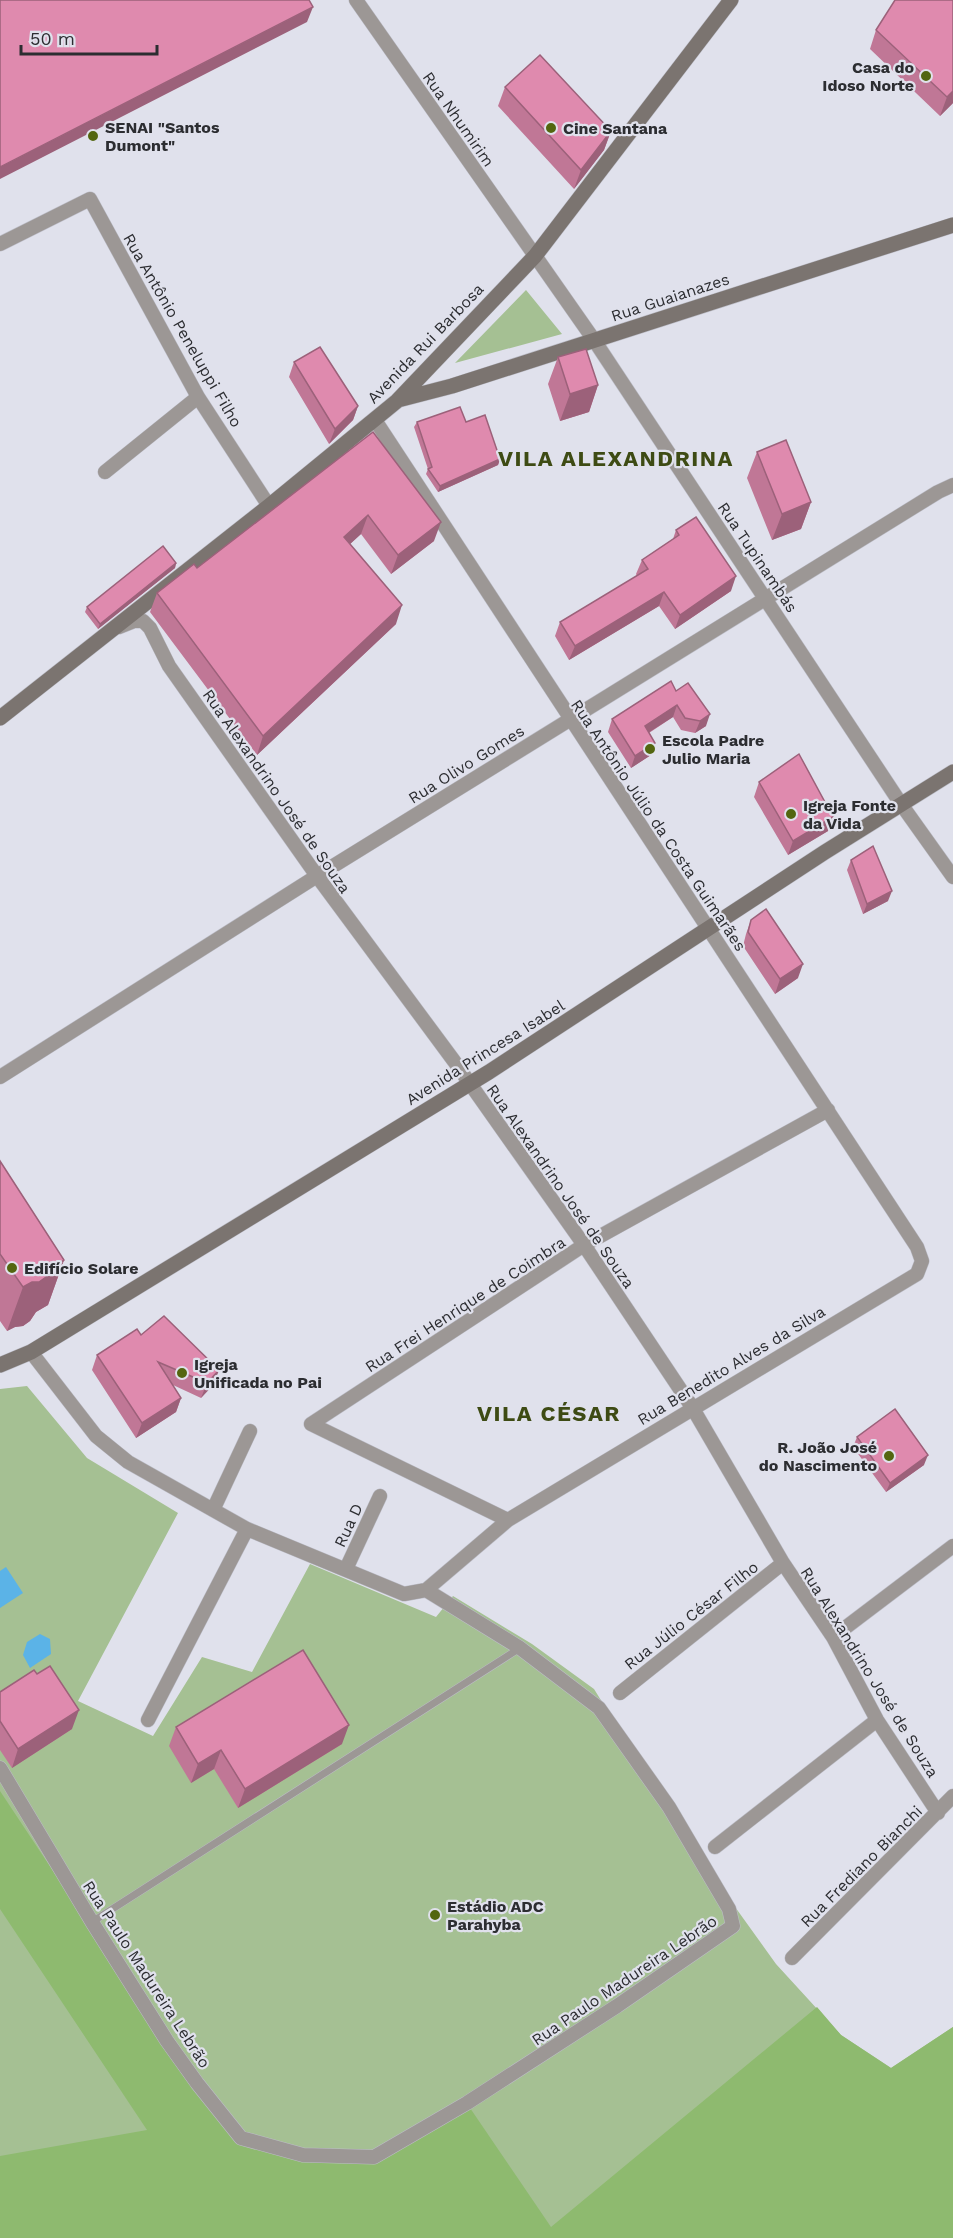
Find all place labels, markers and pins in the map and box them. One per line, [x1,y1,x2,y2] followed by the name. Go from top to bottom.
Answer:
[822,58,914,95] place label: Casa do Idoso Norte
[919,69,933,83] marker: Casa do Idoso Norte
[105,118,220,155] place label: SENAI "Santos Dumont"
[563,119,668,138] place label: Cine Santana
[544,121,558,135] marker: Cine Santana
[86,129,100,143] marker: SENAI "Santos Dumont"
[662,731,764,768] place label: Escola Padre Julio Maria
[643,742,657,756] marker: Escola Padre Julio Maria
[803,796,896,833] place label: Igreja Fonte da Vida
[784,807,798,821] marker: Igreja Fonte da Vida
[24,1259,138,1278] place label: Edifício Solare
[5,1261,19,1275] marker: Edifício Solare
[194,1355,322,1392] place label: Igreja Unificada no Pai
[175,1366,189,1380] marker: Igreja Unificada no Pai
[759,1438,877,1475] place label: R. João José do Nascimento
[882,1449,896,1463] marker: R. João José do Nascimento
[447,1897,544,1934] place label: Estádio ADC Parahyba
[428,1908,442,1922] marker: Estádio ADC Parahyba

